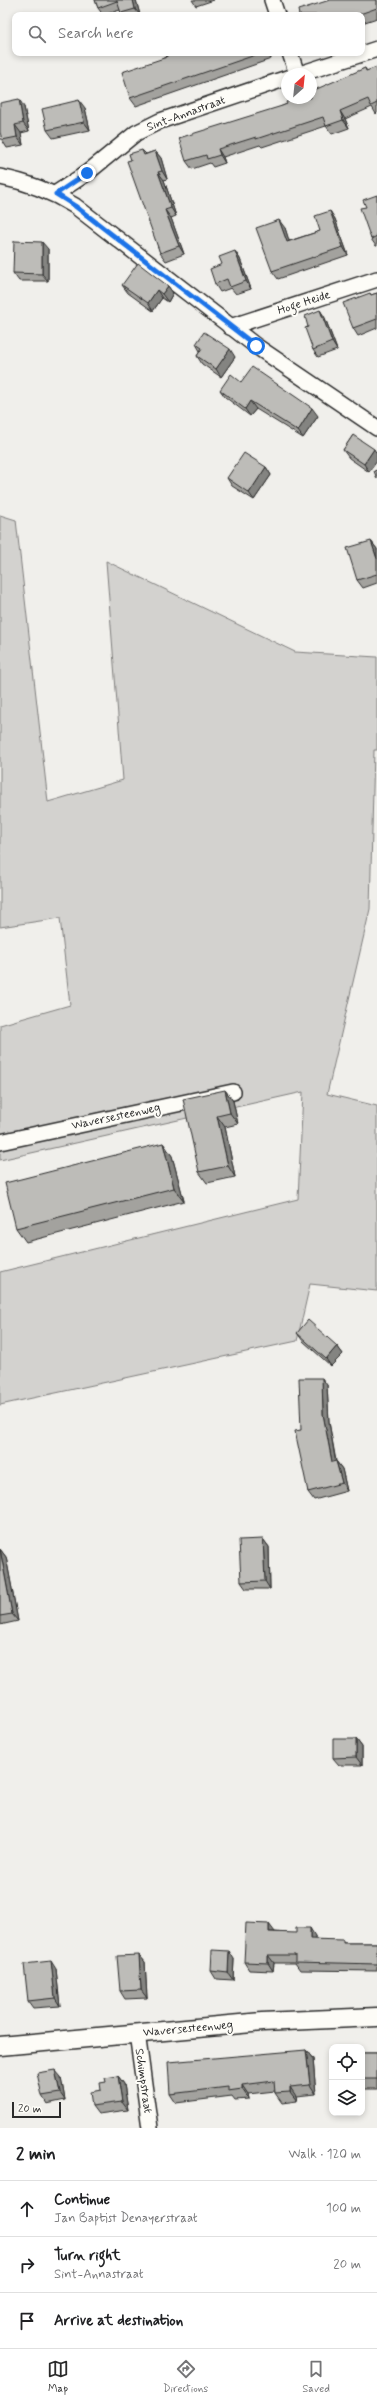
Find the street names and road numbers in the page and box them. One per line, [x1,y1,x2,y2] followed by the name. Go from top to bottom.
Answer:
[144,92,228,136] street label: Sint-Annastraat
[275,287,333,320] street label: Hoge Heide
[70,1100,162,1134] street label: Waversesteenweg
[142,2017,234,2041] street label: Waversesteenweg
[131,2048,156,2115] street label: Schimpstraat

